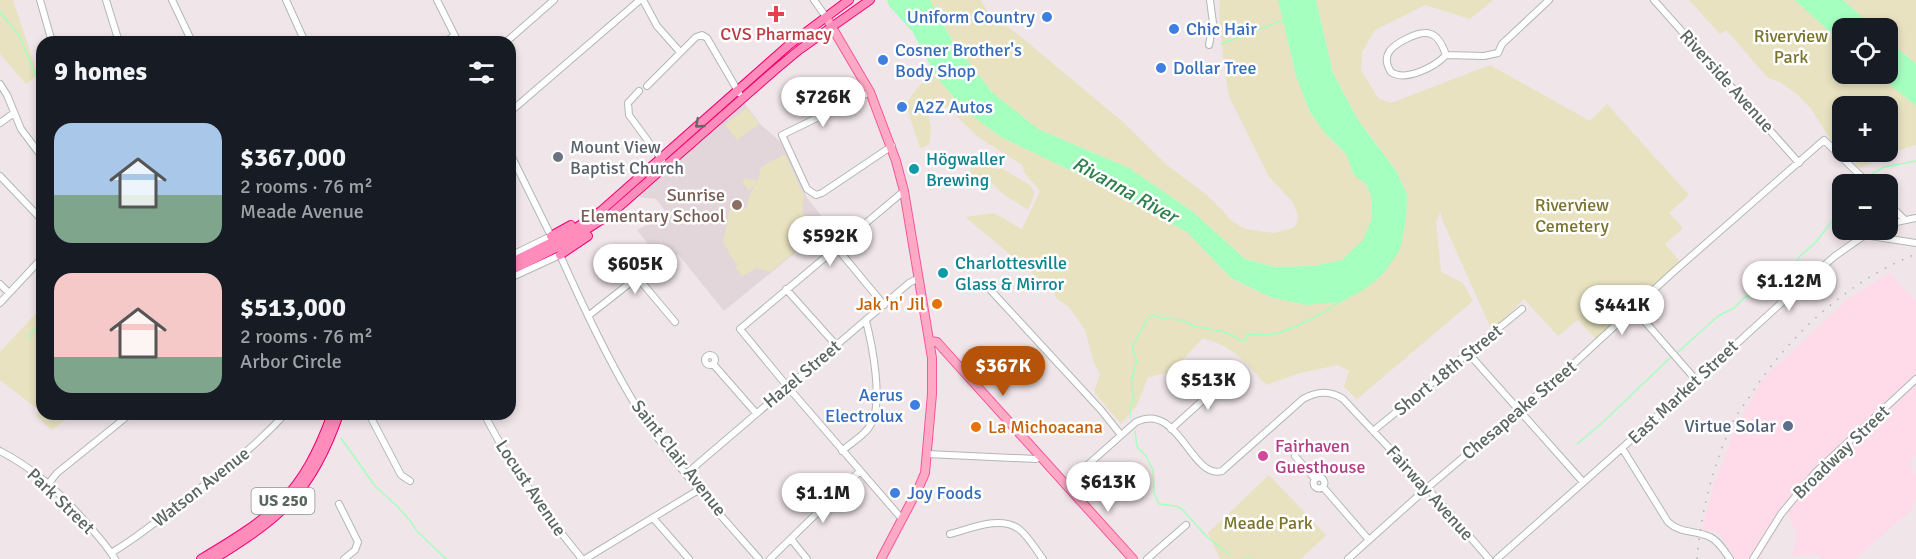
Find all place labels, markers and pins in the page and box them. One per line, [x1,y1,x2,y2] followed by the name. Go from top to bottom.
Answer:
[907,6,1036,28] place label: Uniform Country
[769,7,783,21] marker: CVS Pharmacy
[1040,10,1054,24] marker: Uniform Country
[1186,18,1257,40] place label: Chic Hair
[1167,22,1181,36] marker: Chic Hair
[720,23,832,45] place label: CVS Pharmacy
[895,39,1022,82] place label: Cosner Brother's Body Shop
[876,53,890,67] marker: Cosner Brother's Body Shop
[1173,57,1256,79] place label: Dollar Tree
[1154,61,1168,75] marker: Dollar Tree
[781,77,865,128] pin: $726K
[914,96,993,118] place label: A2Z Autos
[895,100,909,114] marker: A2Z Autos
[570,136,684,179] place label: Mount View Baptist Church
[926,148,1005,191] place label: Högwaller Brewing
[551,150,565,164] marker: Mount View Baptist Church
[907,162,921,176] marker: Högwaller Brewing
[580,184,725,227] place label: Sunrise Elementary School
[730,198,744,212] marker: Sunrise Elementary School
[788,216,872,267] pin: $592K
[593,244,677,295] pin: $605K
[955,252,1067,295] place label: Charlottesville Glass & Mirror
[1740,261,1838,312] pin: $1.12M
[936,266,950,280] marker: Charlottesville Glass & Mirror
[1580,285,1664,336] pin: $441K
[856,293,925,315] place label: Jak 'n' Jil
[930,297,944,311] marker: Jak 'n' Jil
[961,346,1045,397] pin: $367K
[1166,360,1250,411] pin: $513K
[825,384,904,427] place label: Aerus Electrolux
[908,398,922,412] marker: Aerus Electrolux
[1684,415,1776,437] place label: Virtue Solar
[988,416,1103,438] place label: La Michoacana
[1781,419,1795,433] marker: Virtue Solar
[969,420,983,434] marker: La Michoacana
[1275,435,1365,478] place label: Fairhaven Guesthouse
[1256,449,1270,463] marker: Fairhaven Guesthouse
[1066,462,1150,513] pin: $613K
[781,473,865,524] pin: $1.1M
[907,482,982,504] place label: Joy Foods
[888,486,902,500] marker: Joy Foods

